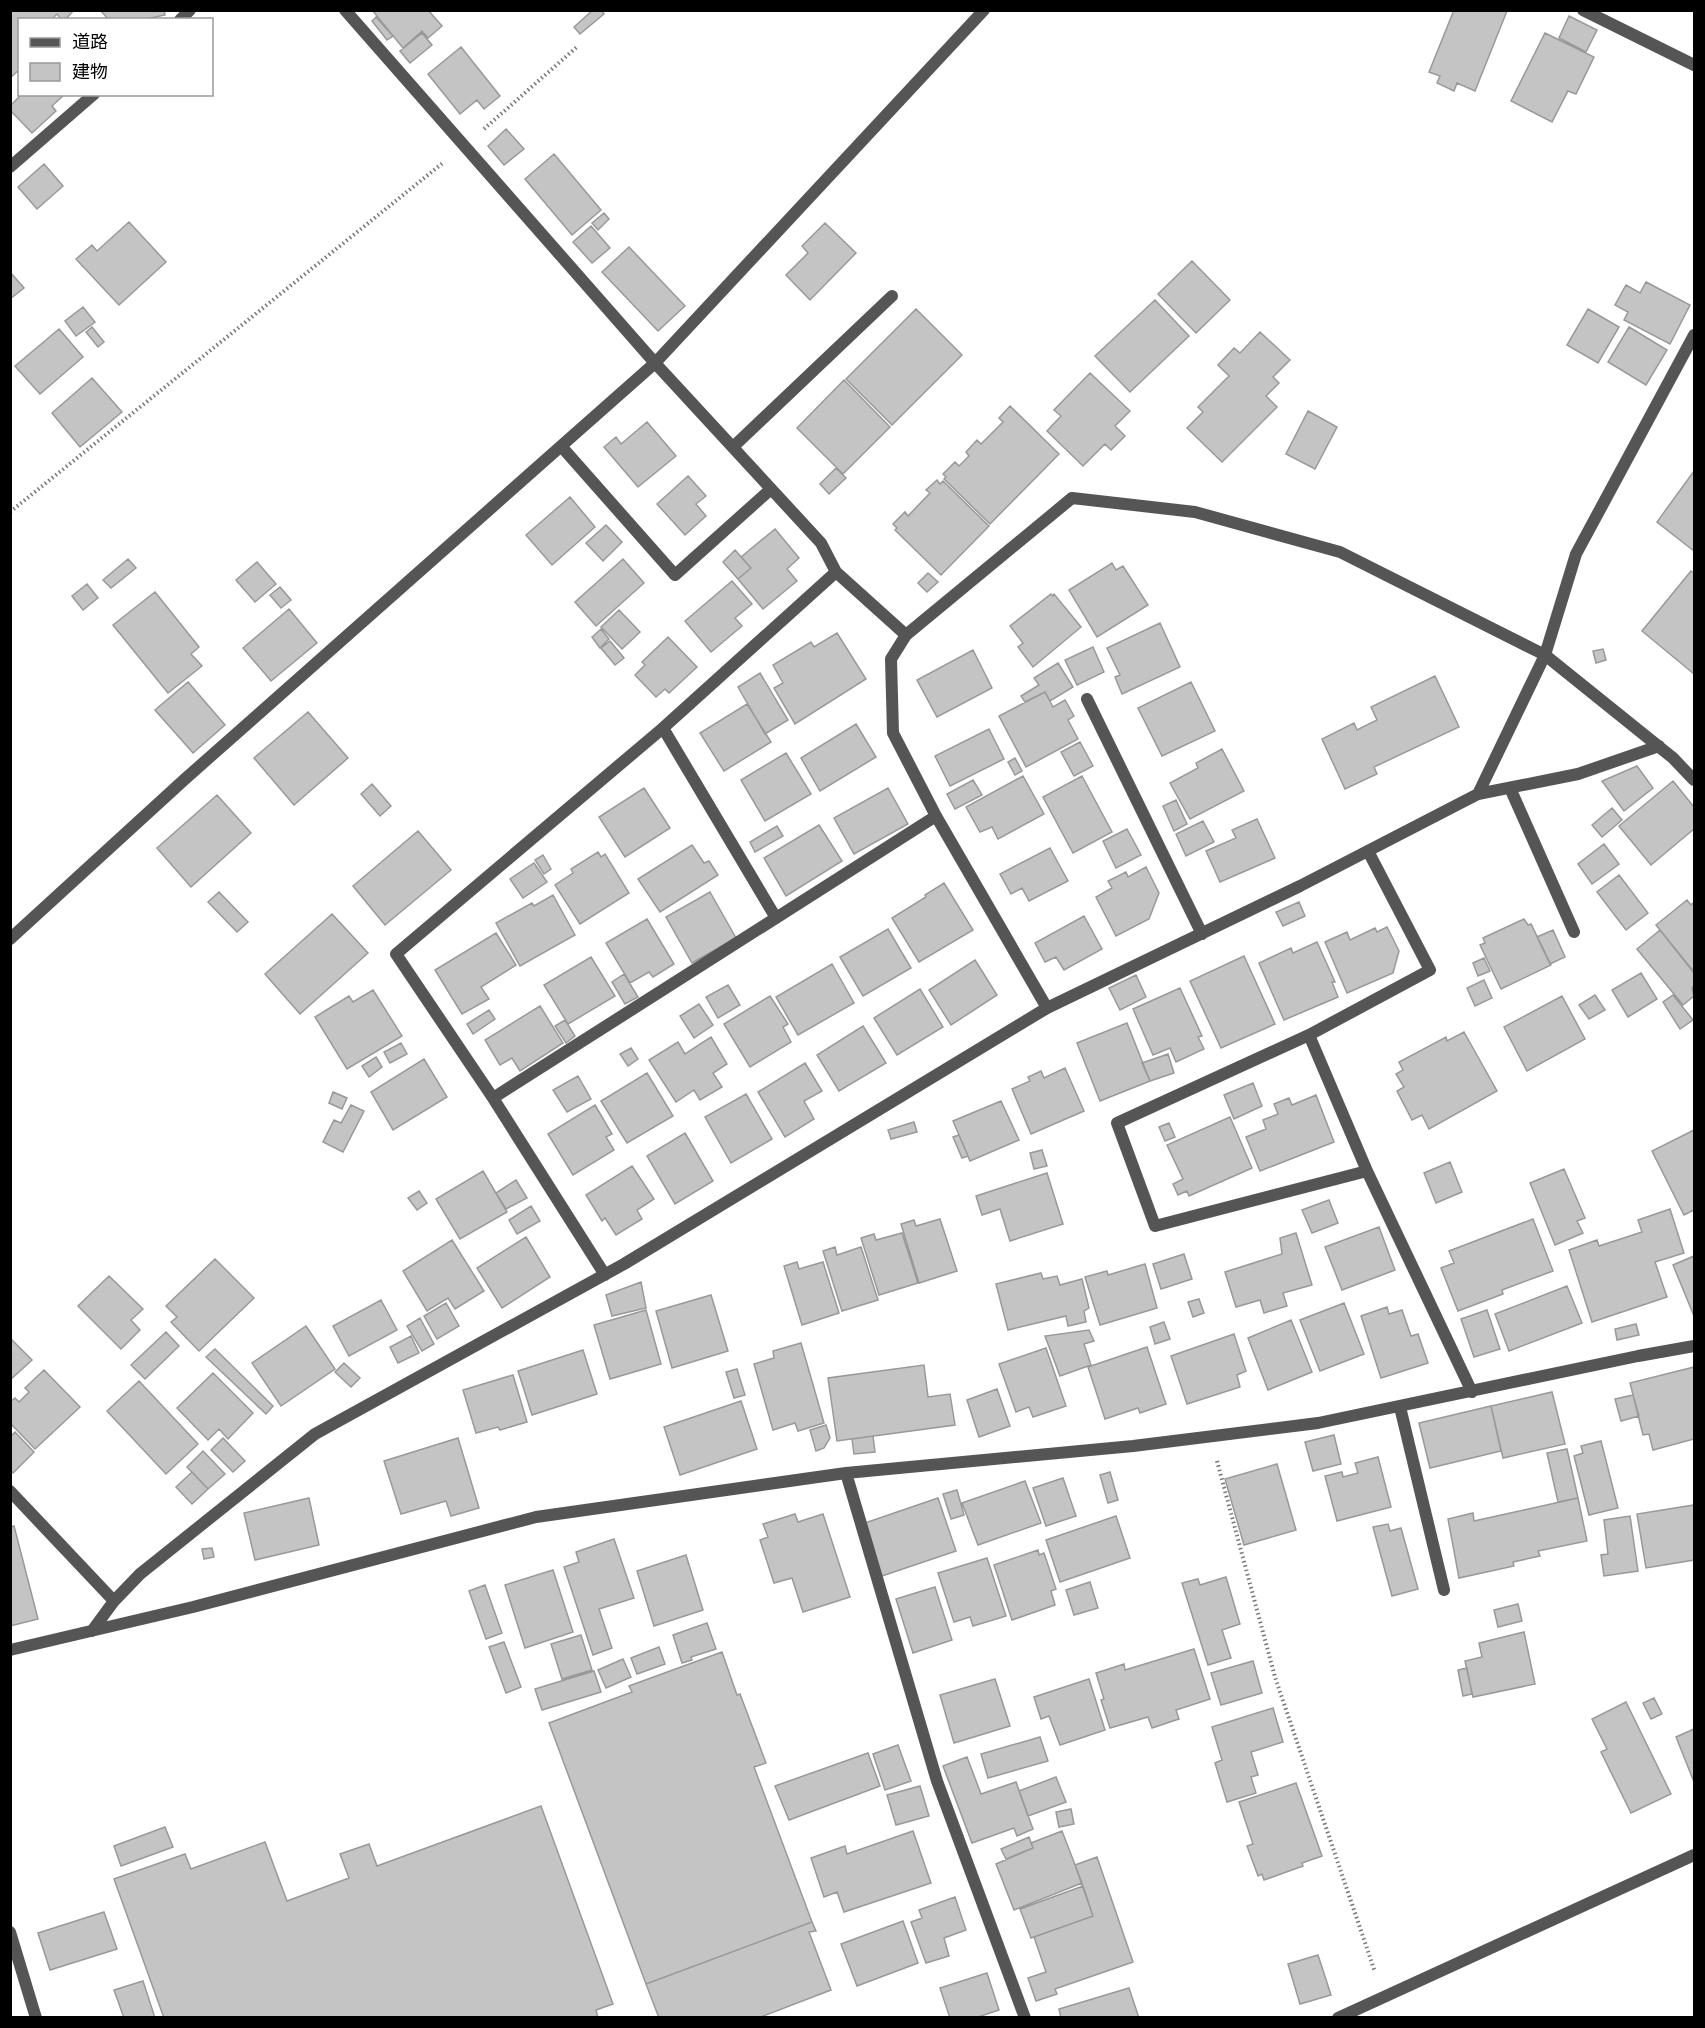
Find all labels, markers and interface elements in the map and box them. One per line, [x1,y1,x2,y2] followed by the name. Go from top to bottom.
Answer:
[18,18,213,96] legend
[72,31,108,53] text: 道路
[72,61,108,83] text: 建物

